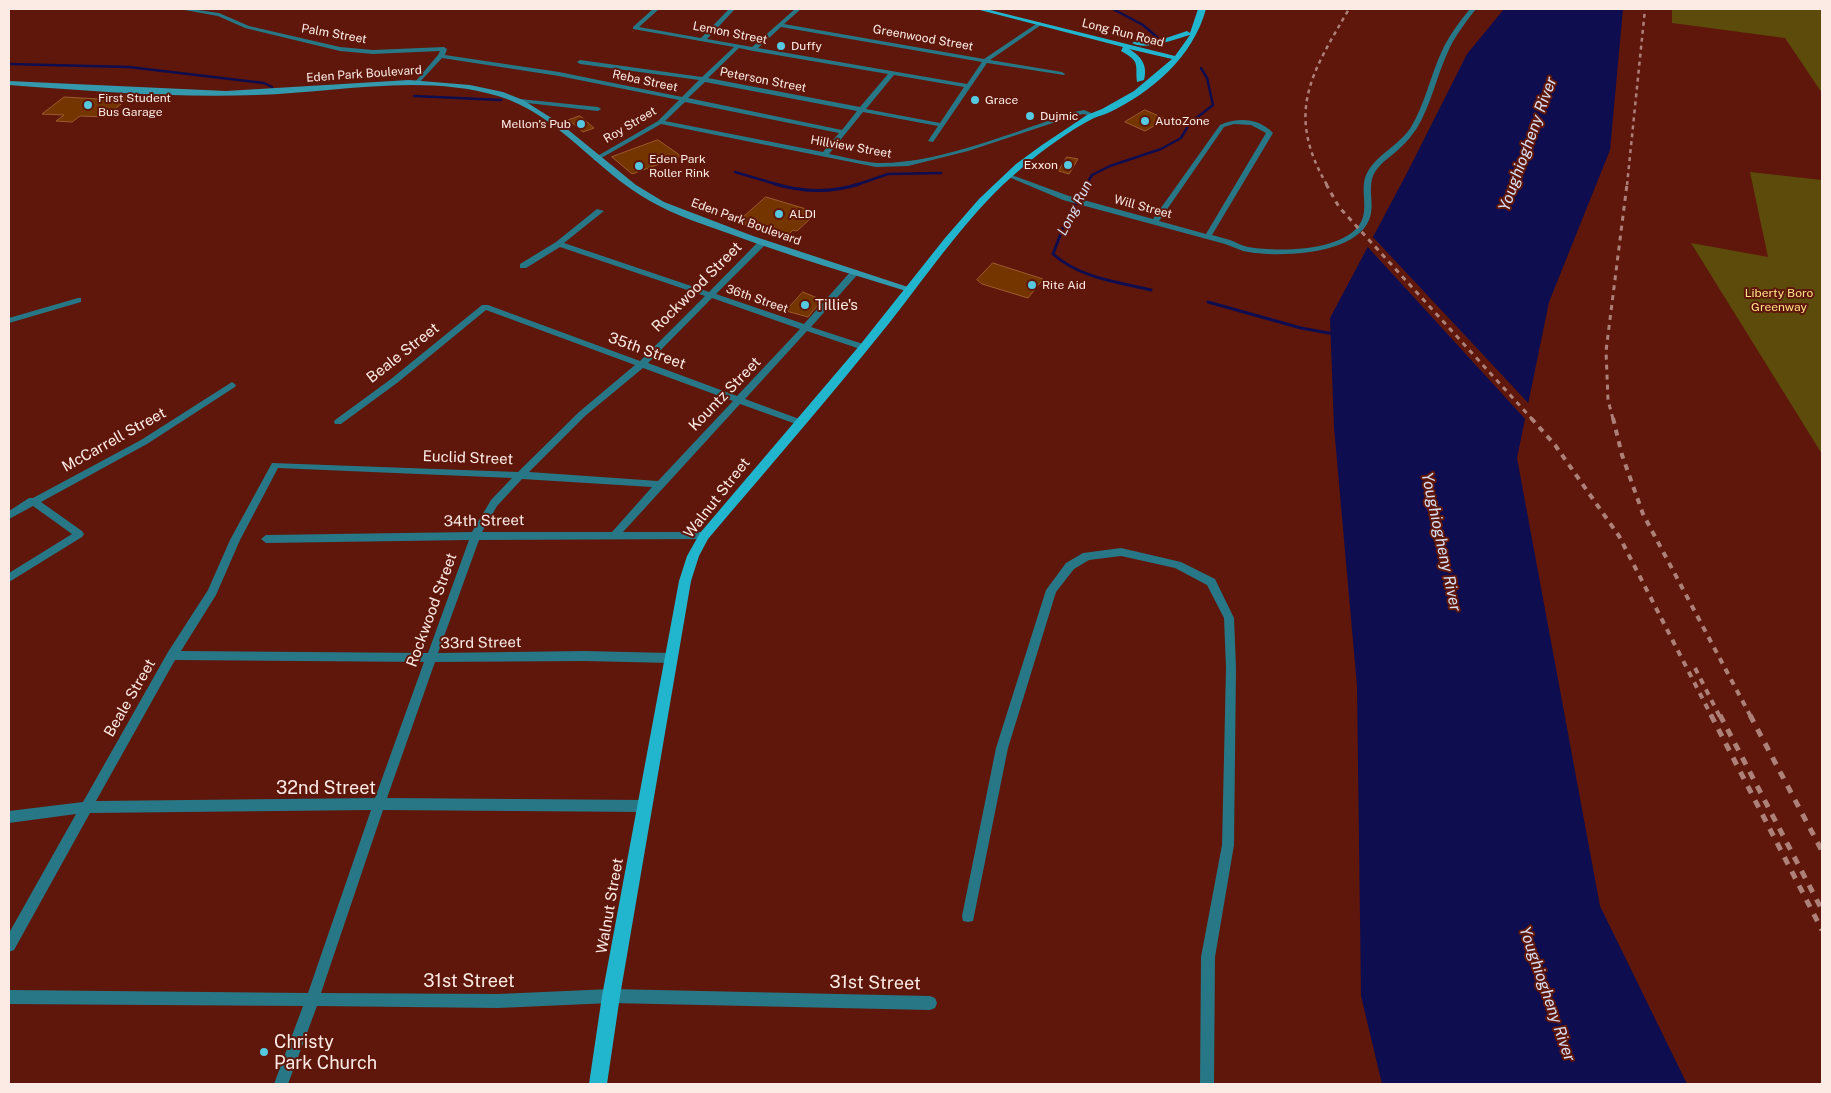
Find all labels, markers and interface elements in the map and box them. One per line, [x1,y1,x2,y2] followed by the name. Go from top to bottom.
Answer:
[1080,16,1166,50] street label: Long Run Road
[692,19,768,47] street label: Lemon Street
[300,21,368,47] street label: Palm Street
[872,22,974,54] street label: Greenwood Street
[791,39,822,53] place label: Duffy
[775,40,787,52] marker: Duffy
[306,63,422,85] street label: Eden Park Boulevard
[719,65,807,95] street label: Peterson Street
[611,67,679,95] street label: Reba Street
[1495,74,1561,214] water label: Youghiogheny River
[98,91,171,119] place label: First Student Bus Garage
[985,93,1018,107] place label: Grace
[969,94,981,106] marker: Grace
[82,99,94,111] marker: First Student Bus Garage
[601,104,659,146] street label: Roy Street
[1040,109,1078,123] place label: Dujmic
[1024,110,1036,122] marker: Dujmic
[1155,114,1210,128] place label: AutoZone
[1139,115,1151,127] marker: AutoZone
[501,117,571,131] place label: Mellon's Pub
[575,118,587,130] marker: Mellon's Pub
[809,133,893,161] street label: Hillview Street
[649,152,710,180] place label: Eden Park Roller Rink
[1024,158,1058,172] place label: Exxon
[1062,159,1074,171] marker: Exxon
[633,160,645,172] marker: Eden Park Roller Rink
[1054,178,1096,238] water label: Long Run
[1112,192,1174,222] street label: Will Street
[689,195,803,249] street label: Eden Park Boulevard
[789,207,816,221] place label: ALDI
[773,208,785,220] marker: ALDI
[648,238,746,336] street label: Rockwood Street
[1042,278,1086,292] place label: Rite Aid
[1026,279,1038,291] marker: Rite Aid
[724,282,790,316] street label: 36th Street
[1745,286,1813,314] park label: Liberty Boro Greenway
[815,296,858,314] place label: Tillie's
[799,299,811,311] marker: Tillie's
[363,319,443,387] street label: Beale Street
[606,329,688,373] street label: 35th Street
[685,353,765,435] street label: Kountz Street
[59,404,169,476] street label: McCarrell Street
[422,447,514,469] street label: Euclid Street
[680,454,754,542] street label: Walnut Street
[1417,471,1465,613] water label: Youghiogheny River
[443,511,525,531] street label: 34th Street
[403,551,461,669] street label: Rockwood Street
[440,633,522,653] street label: 33rd Street
[100,656,160,740] street label: Beale Street
[276,777,376,799] street label: 32nd Street
[593,857,627,955] street label: Walnut Street
[1515,924,1579,1064] water label: Youghiogheny River
[423,970,515,992] street label: 31st Street
[829,971,921,995] street label: 31st Street
[274,1031,377,1074] place label: Christy Park Church
[258,1046,270,1058] marker: Christy Park Church

